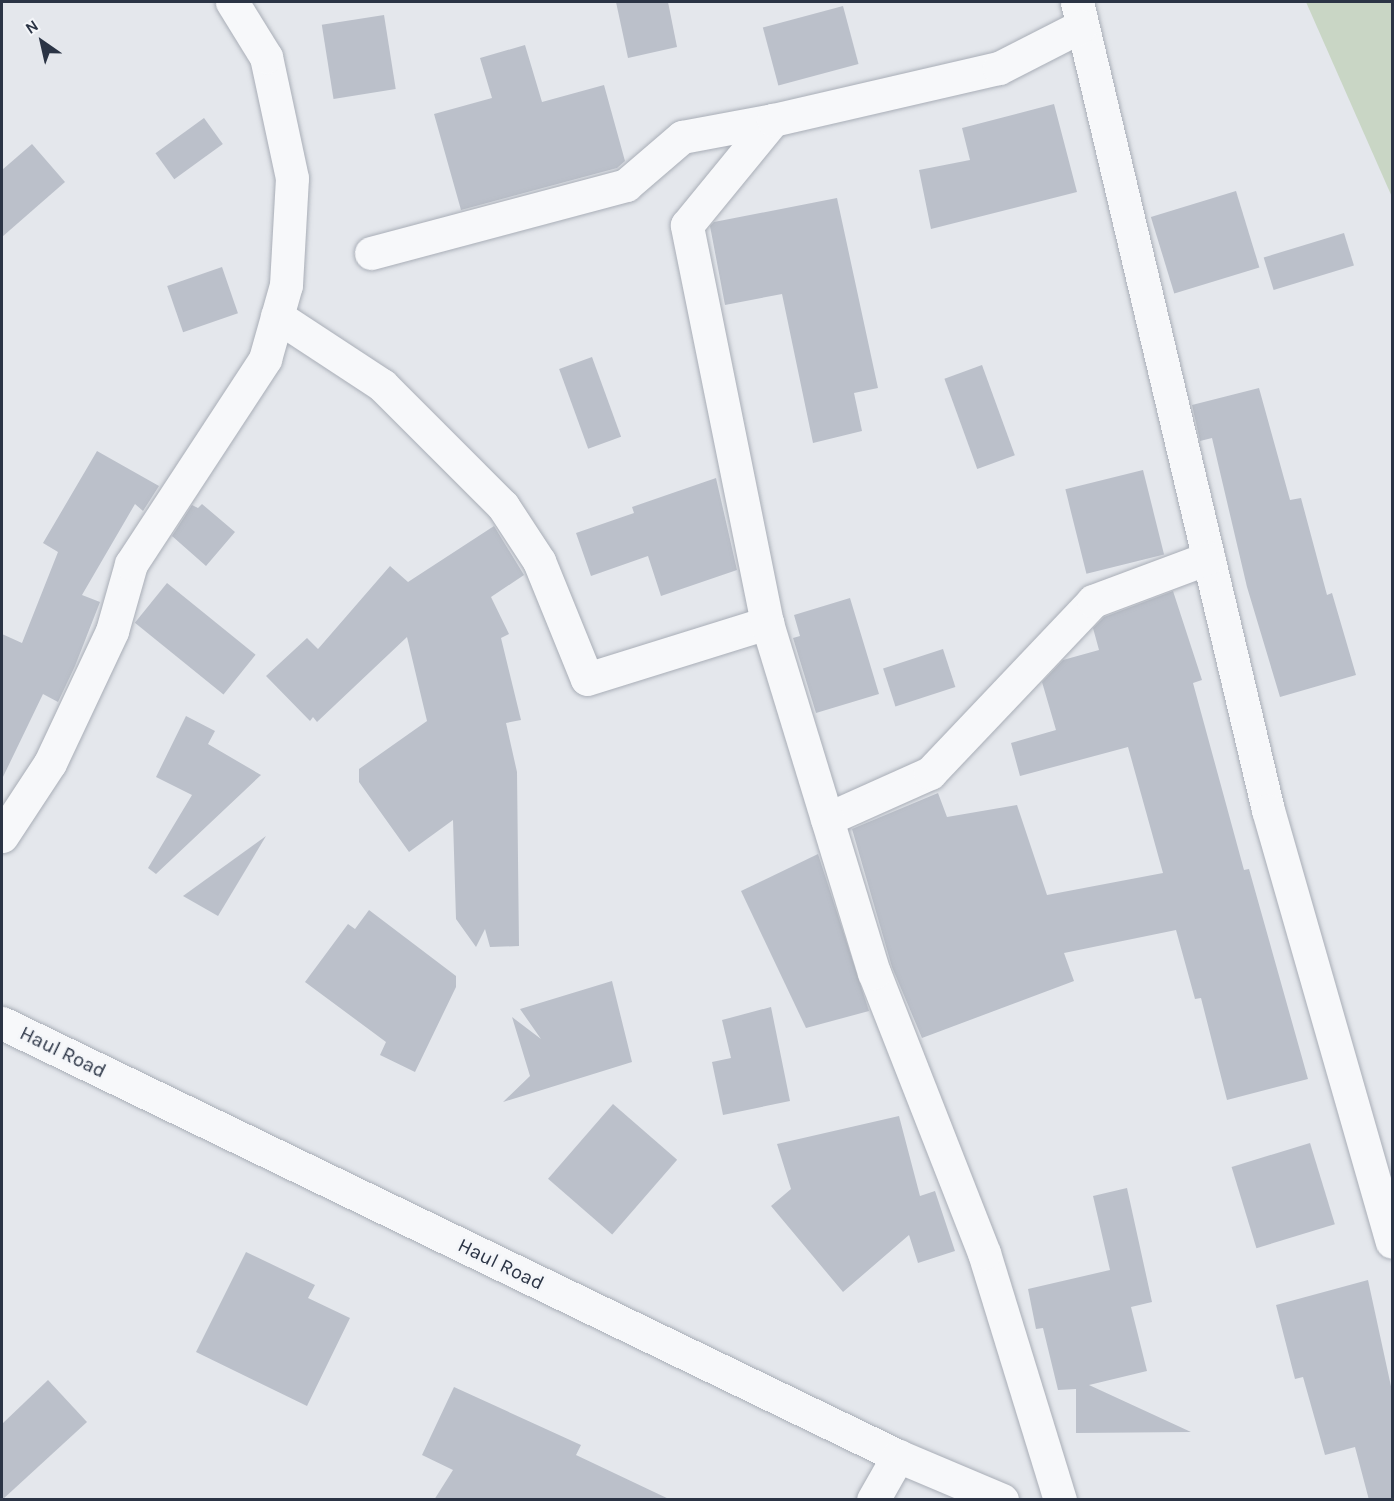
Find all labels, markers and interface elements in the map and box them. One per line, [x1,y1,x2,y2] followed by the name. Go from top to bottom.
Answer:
[12,12,72,72] north arrow
[22,16,42,38] text: N
[16,1021,110,1083] street label: Haul Road
[454,1233,548,1295] street label: Haul Road

